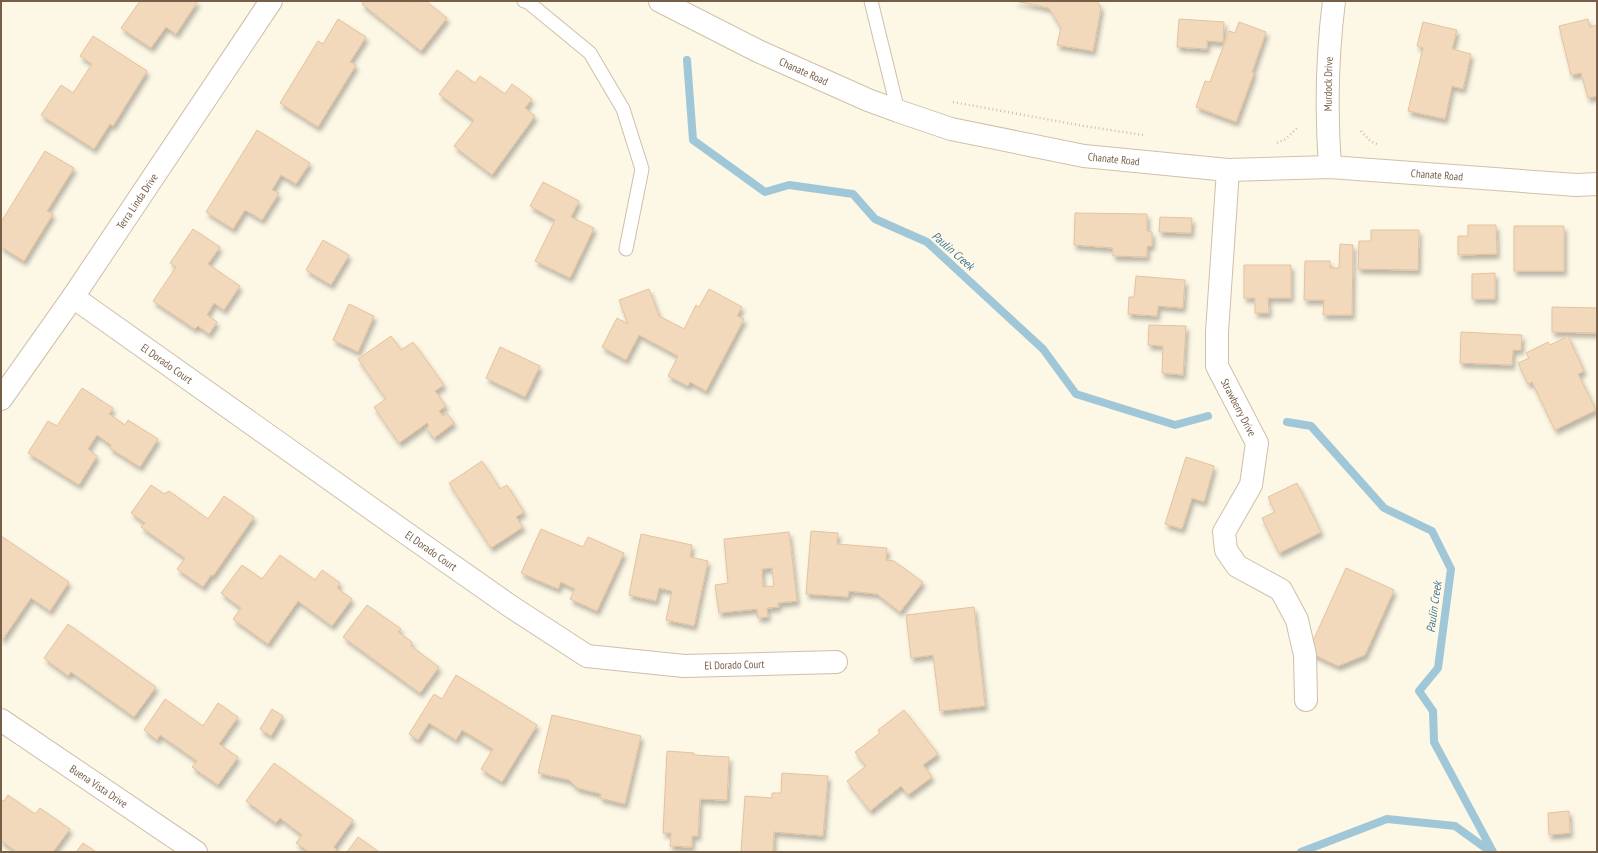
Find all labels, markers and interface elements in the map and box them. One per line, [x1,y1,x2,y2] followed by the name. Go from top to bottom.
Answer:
[777,54,831,88] street label: Chanate Road
[1321,56,1336,111] street label: Murdock Drive
[1087,149,1141,168] street label: Chanate Road
[1410,166,1464,184] street label: Chanate Road
[113,170,161,232] street label: Terra Linda Drive
[929,228,979,274] water label: Paulin Creek
[138,340,195,387] street label: El Dorado Court
[1218,376,1259,439] street label: Strawberry Drive
[403,528,460,574] street label: El Dorado Court
[1422,579,1445,633] water label: Paulin Creek
[704,657,765,672] street label: El Dorado Court
[67,762,131,811] street label: Buena Vista Drive

